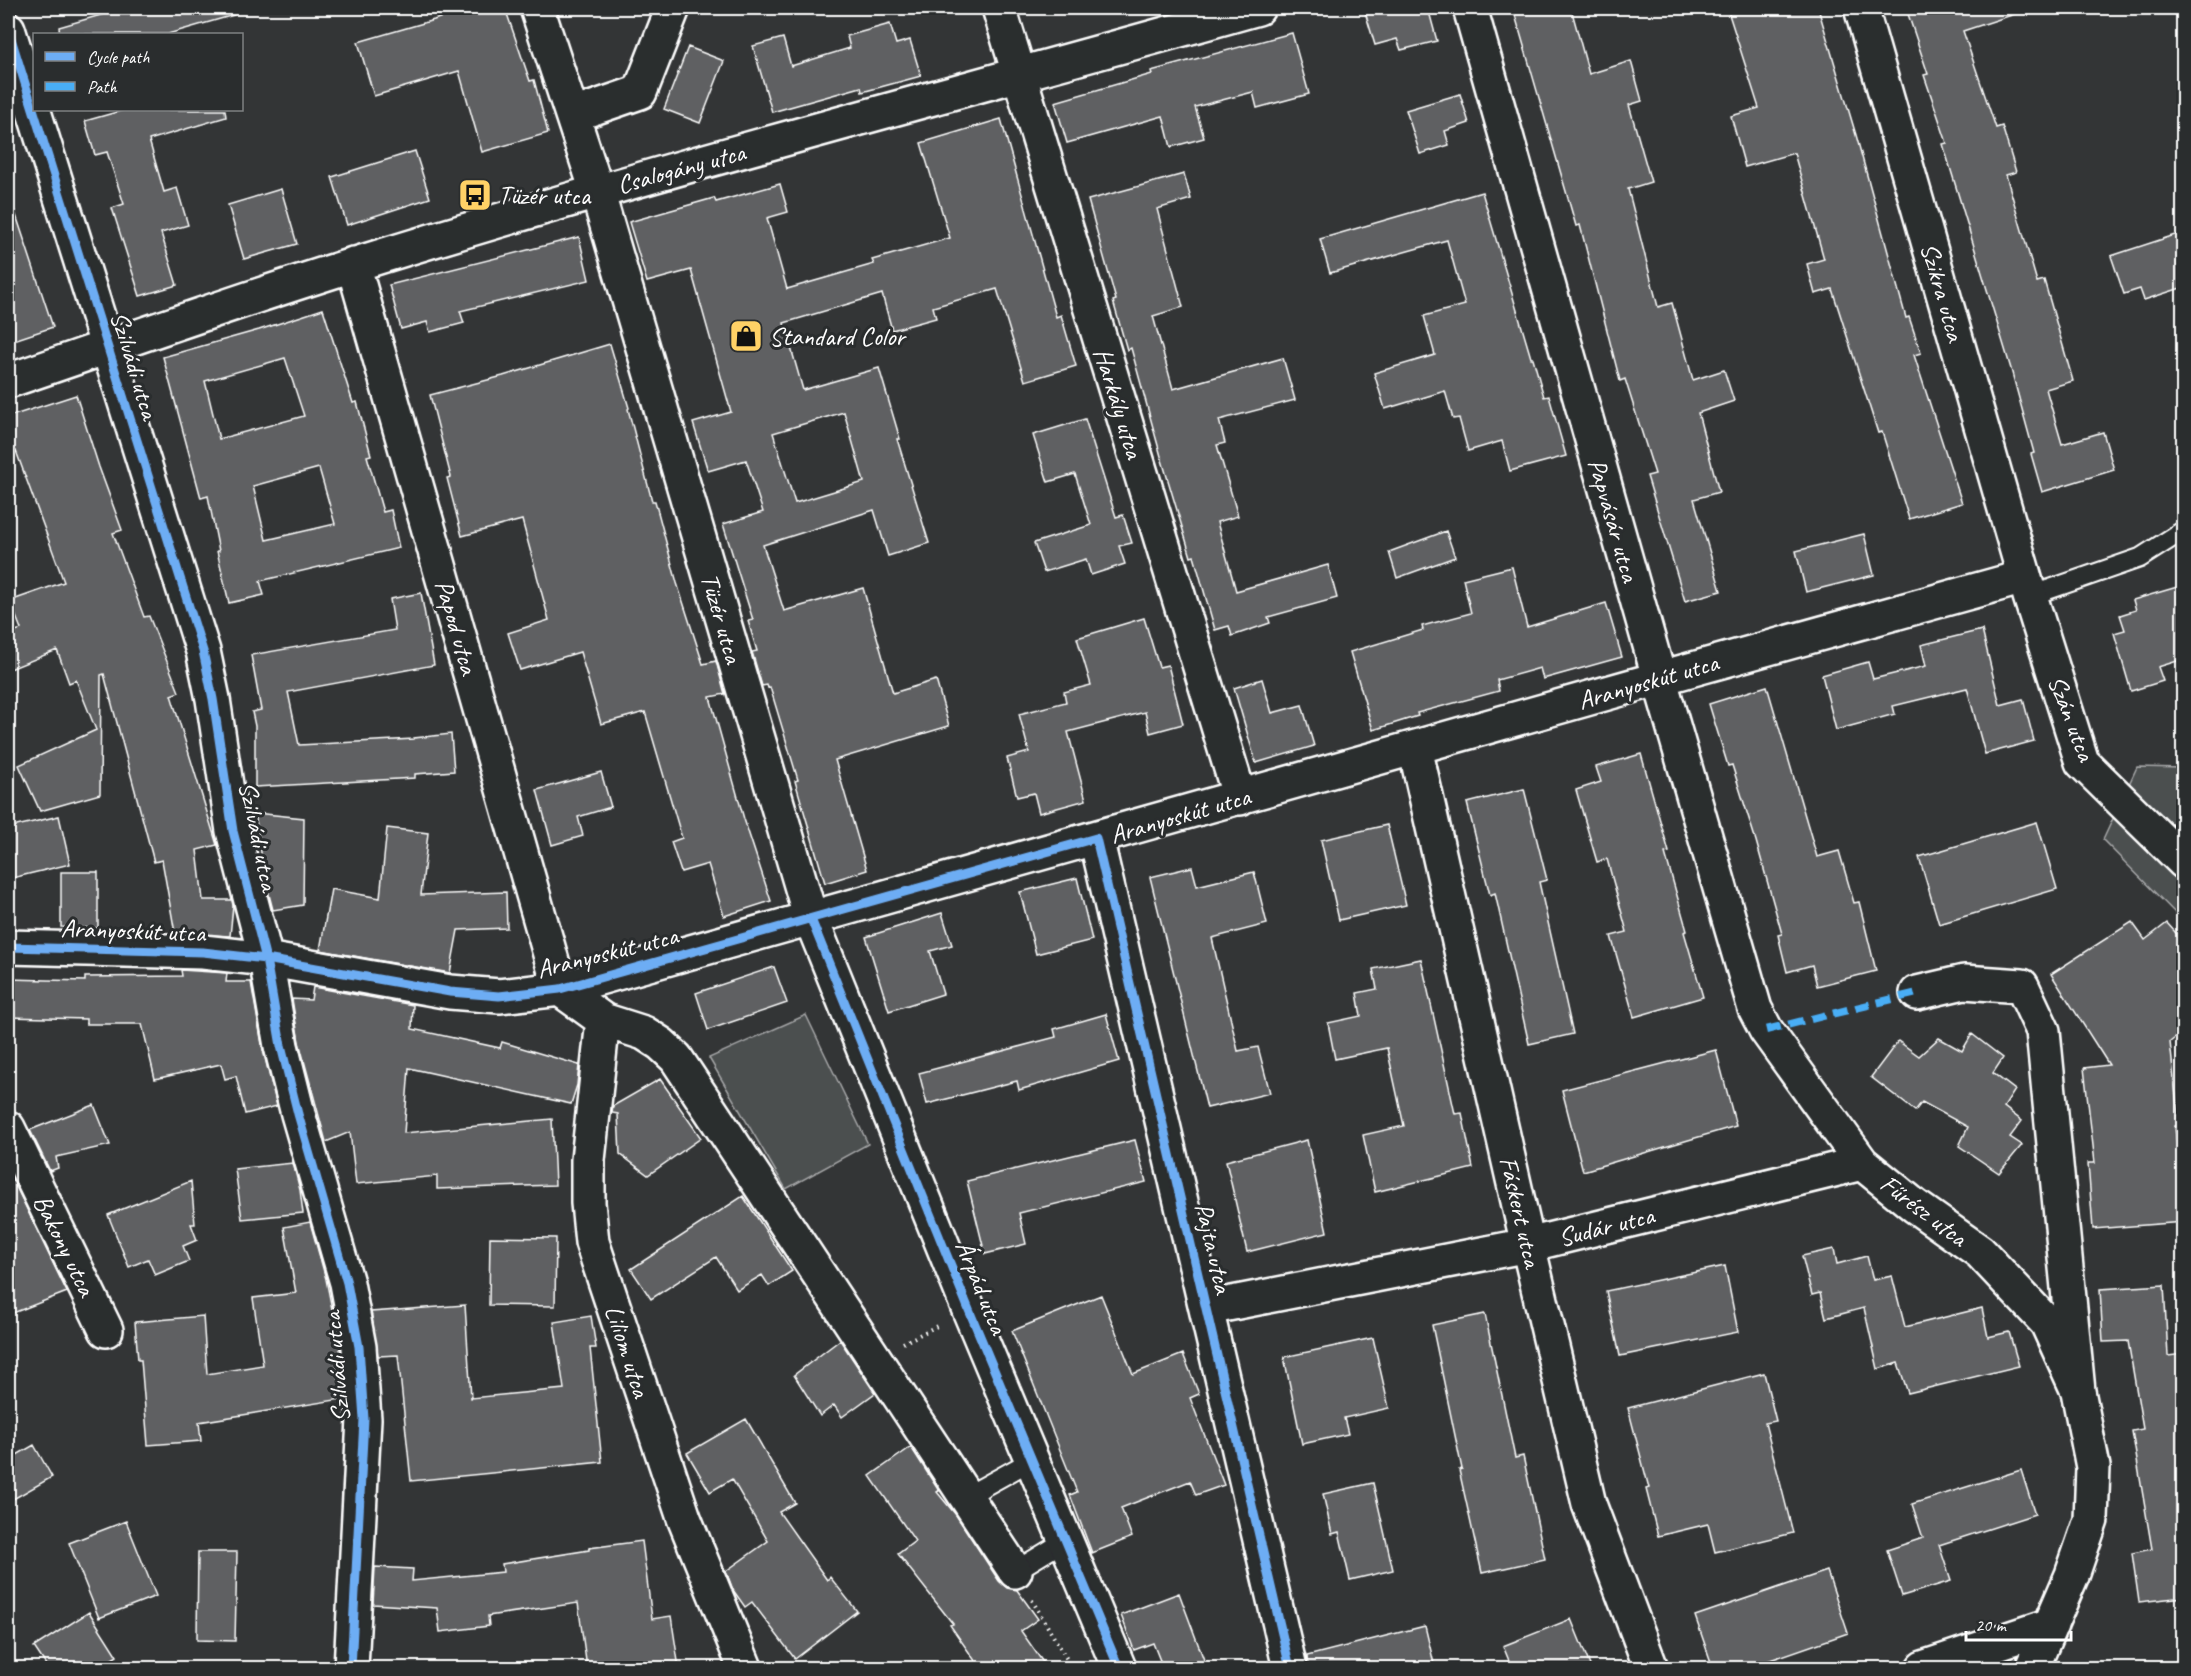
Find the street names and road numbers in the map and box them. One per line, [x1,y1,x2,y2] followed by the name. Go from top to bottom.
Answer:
[614,135,750,201] street label: Csalogány utca
[1913,239,1973,347] street label: Szikra utca
[103,307,167,425] street label: Szilvádi utca
[1086,344,1151,464] street label: Harkály utca
[1580,455,1647,587] street label: Papvásár utca
[693,569,751,668] street label: Tüzér utca
[427,576,486,680] street label: Papod utca
[1574,645,1724,717] street label: Aranyoskút utca
[2040,671,2103,767] street label: Szán utca
[231,778,287,896] street label: Szilvádi utca
[1106,779,1256,851] street label: Aranyoskút utca
[60,911,207,950] street label: Aranyoskút utca
[533,919,683,986] street label: Aranyoskút utca
[1492,1153,1550,1273] street label: Fáskert utca
[1874,1167,1975,1255] street label: Fűrész utca
[26,1189,104,1303] street label: Bakony utca
[1555,1198,1659,1254] street label: Sudár utca
[1187,1200,1240,1298] street label: Pajta utca
[948,1235,1016,1340] street label: Árpád utca
[597,1301,658,1403] street label: Liliom utca
[315,1308,358,1424] street label: Szilvádi utca

